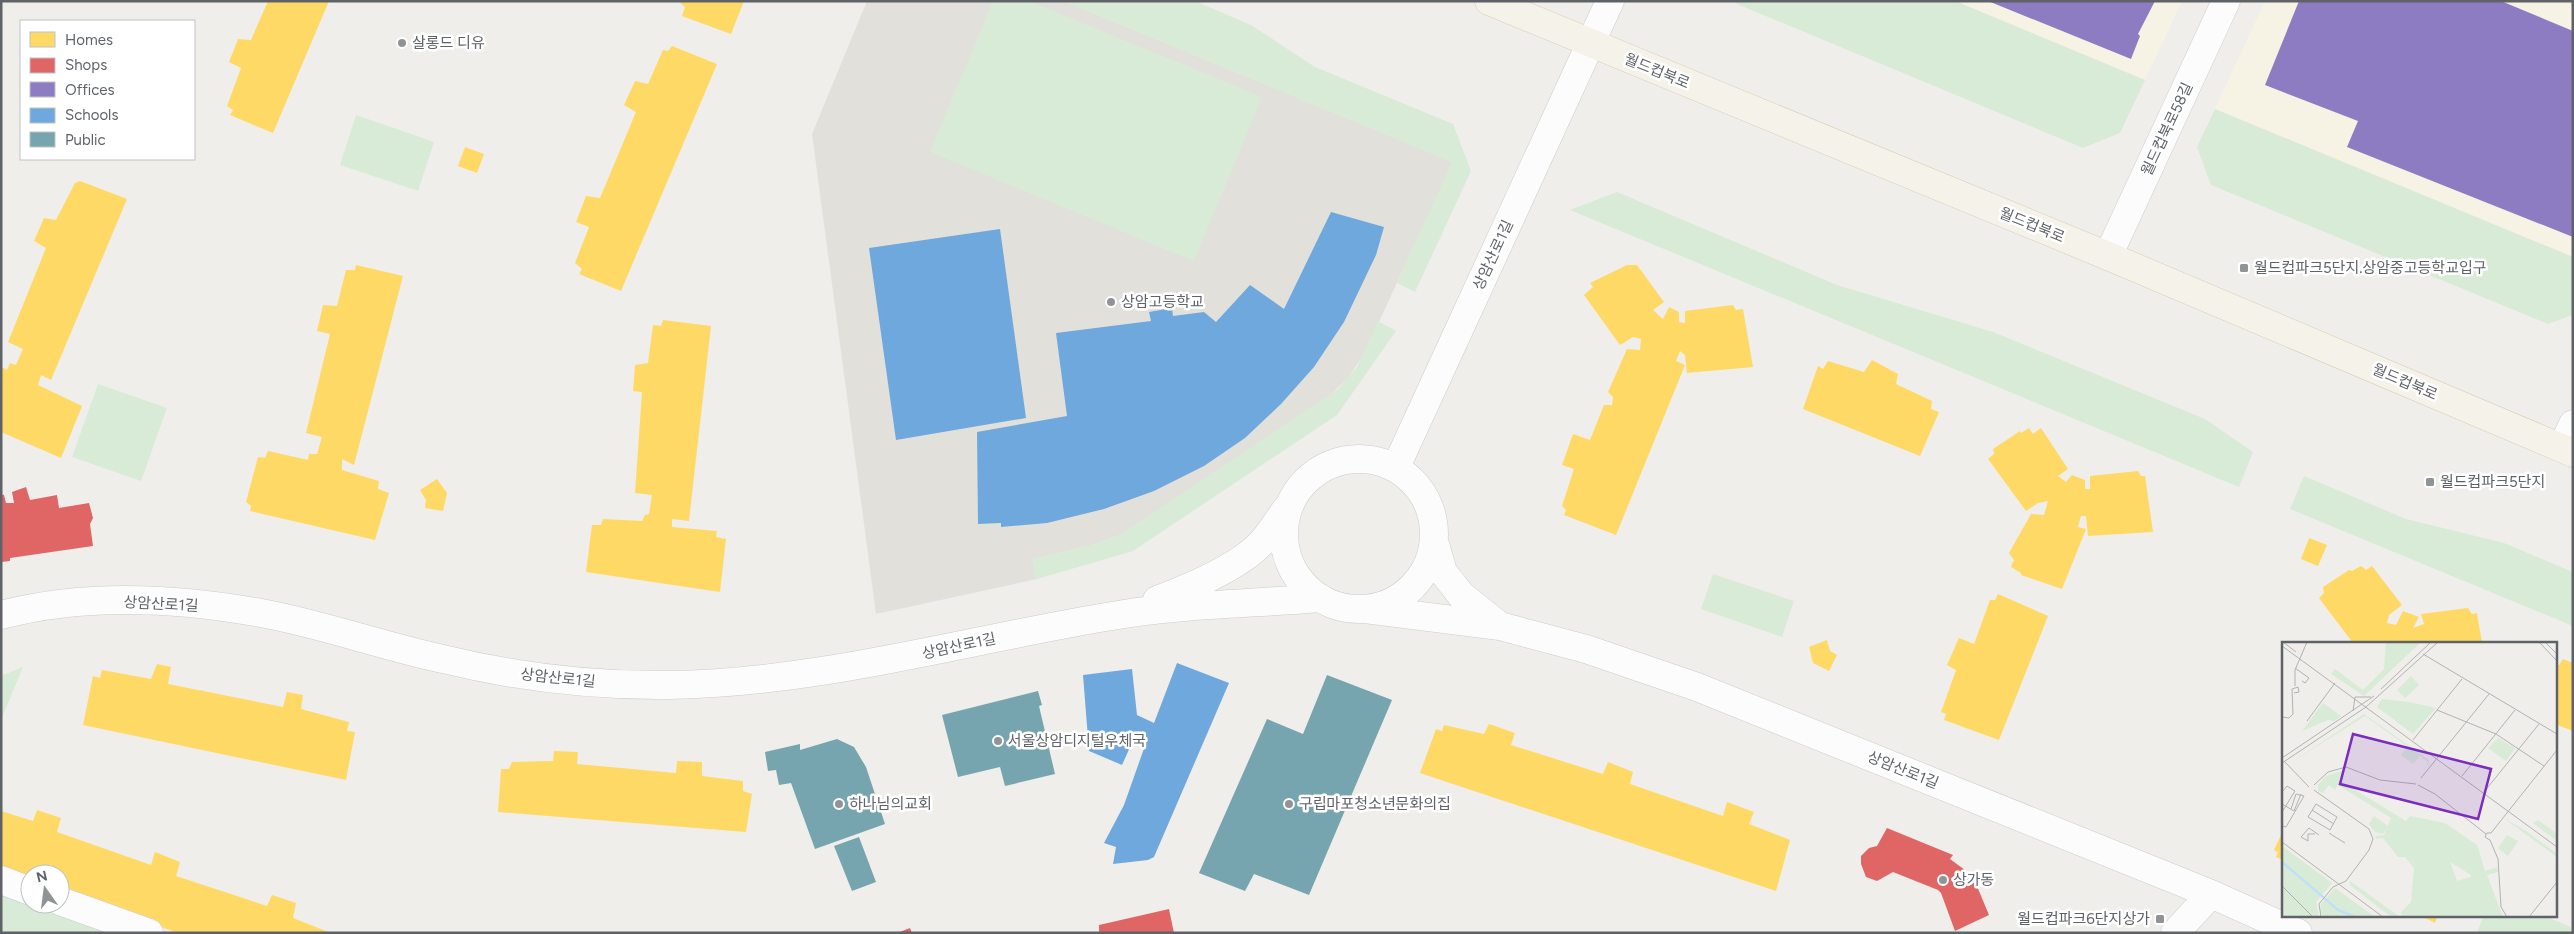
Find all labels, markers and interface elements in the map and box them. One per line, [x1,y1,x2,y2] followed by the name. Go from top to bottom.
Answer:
[20,20,195,160] legend
[65,31,113,49] text: Homes
[412,34,485,52] place label: 살롱드 디유
[396,37,408,49] marker: 살롱드 디유
[1622,50,1692,92] street label: 월드컵북로
[65,56,107,74] text: Shops
[2138,80,2196,178] street label: 월드컵북로58길
[65,81,115,99] text: Offices
[65,106,118,124] text: Schools
[65,131,106,149] text: Public
[1997,204,2067,246] street label: 월드컵북로
[1469,217,1517,293] street label: 상암산로1길
[2254,259,2487,277] place label: 월드컵파크5단지.상암중고등학교입구
[2238,262,2250,274] marker: 월드컵파크5단지.상암중고등학교입구
[1121,293,1204,311] place label: 상암고등학교
[1105,296,1117,308] marker: 상암고등학교
[2370,360,2440,404] street label: 월드컵북로
[2440,473,2545,491] place label: 월드컵파크5단지
[2424,476,2436,488] marker: 월드컵파크5단지
[123,593,199,615] street label: 상암산로1길
[920,629,998,663] street label: 상암산로1길
[2282,642,2556,916] inset map
[520,665,596,691] street label: 상암산로1길
[1008,732,1146,750] place label: 서울상암디지털우체국
[992,735,1004,747] marker: 서울상암디지털우체국
[1865,748,1941,792] street label: 상암산로1길
[849,795,932,813] place label: 하나님의교회
[1299,795,1451,813] place label: 구립마포청소년문화의집
[833,798,845,810] marker: 하나님의교회
[1283,798,1295,810] marker: 구립마포청소년문화의집
[20,864,70,914] north arrow
[35,867,49,886] text: N
[1953,871,1994,889] place label: 상가동
[1937,874,1949,886] marker: 상가동
[2017,910,2150,928] place label: 월드컵파크6단지상가
[2154,913,2166,925] marker: 월드컵파크6단지상가

